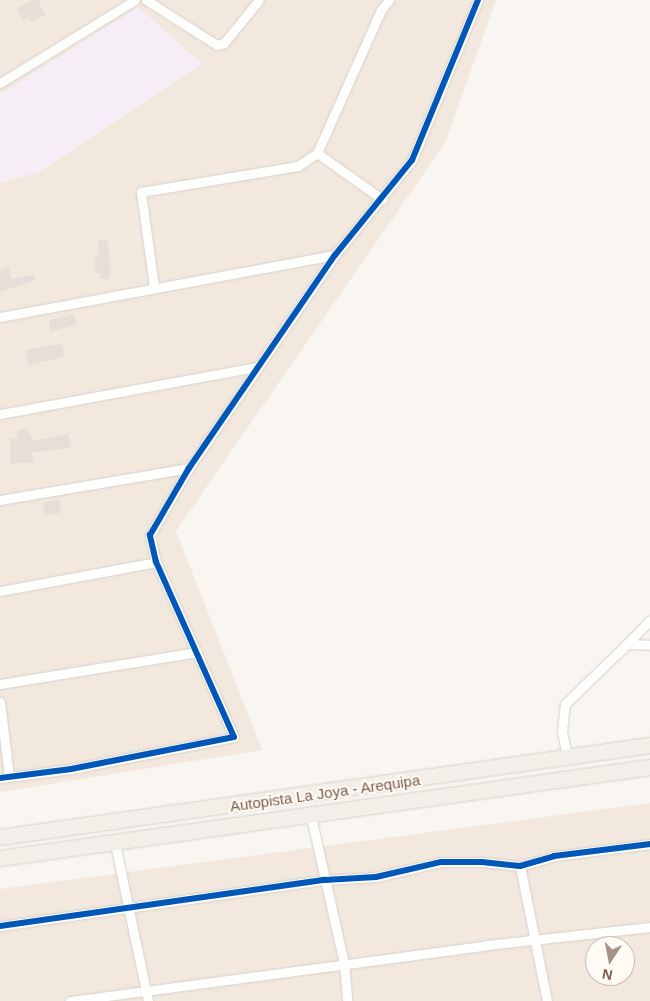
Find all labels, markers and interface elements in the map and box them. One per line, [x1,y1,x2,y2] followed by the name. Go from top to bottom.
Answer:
[228,771,422,815] street label: Autopista La Joya - Arequipa
[585,936,635,986] north arrow
[601,966,614,984] text: N

